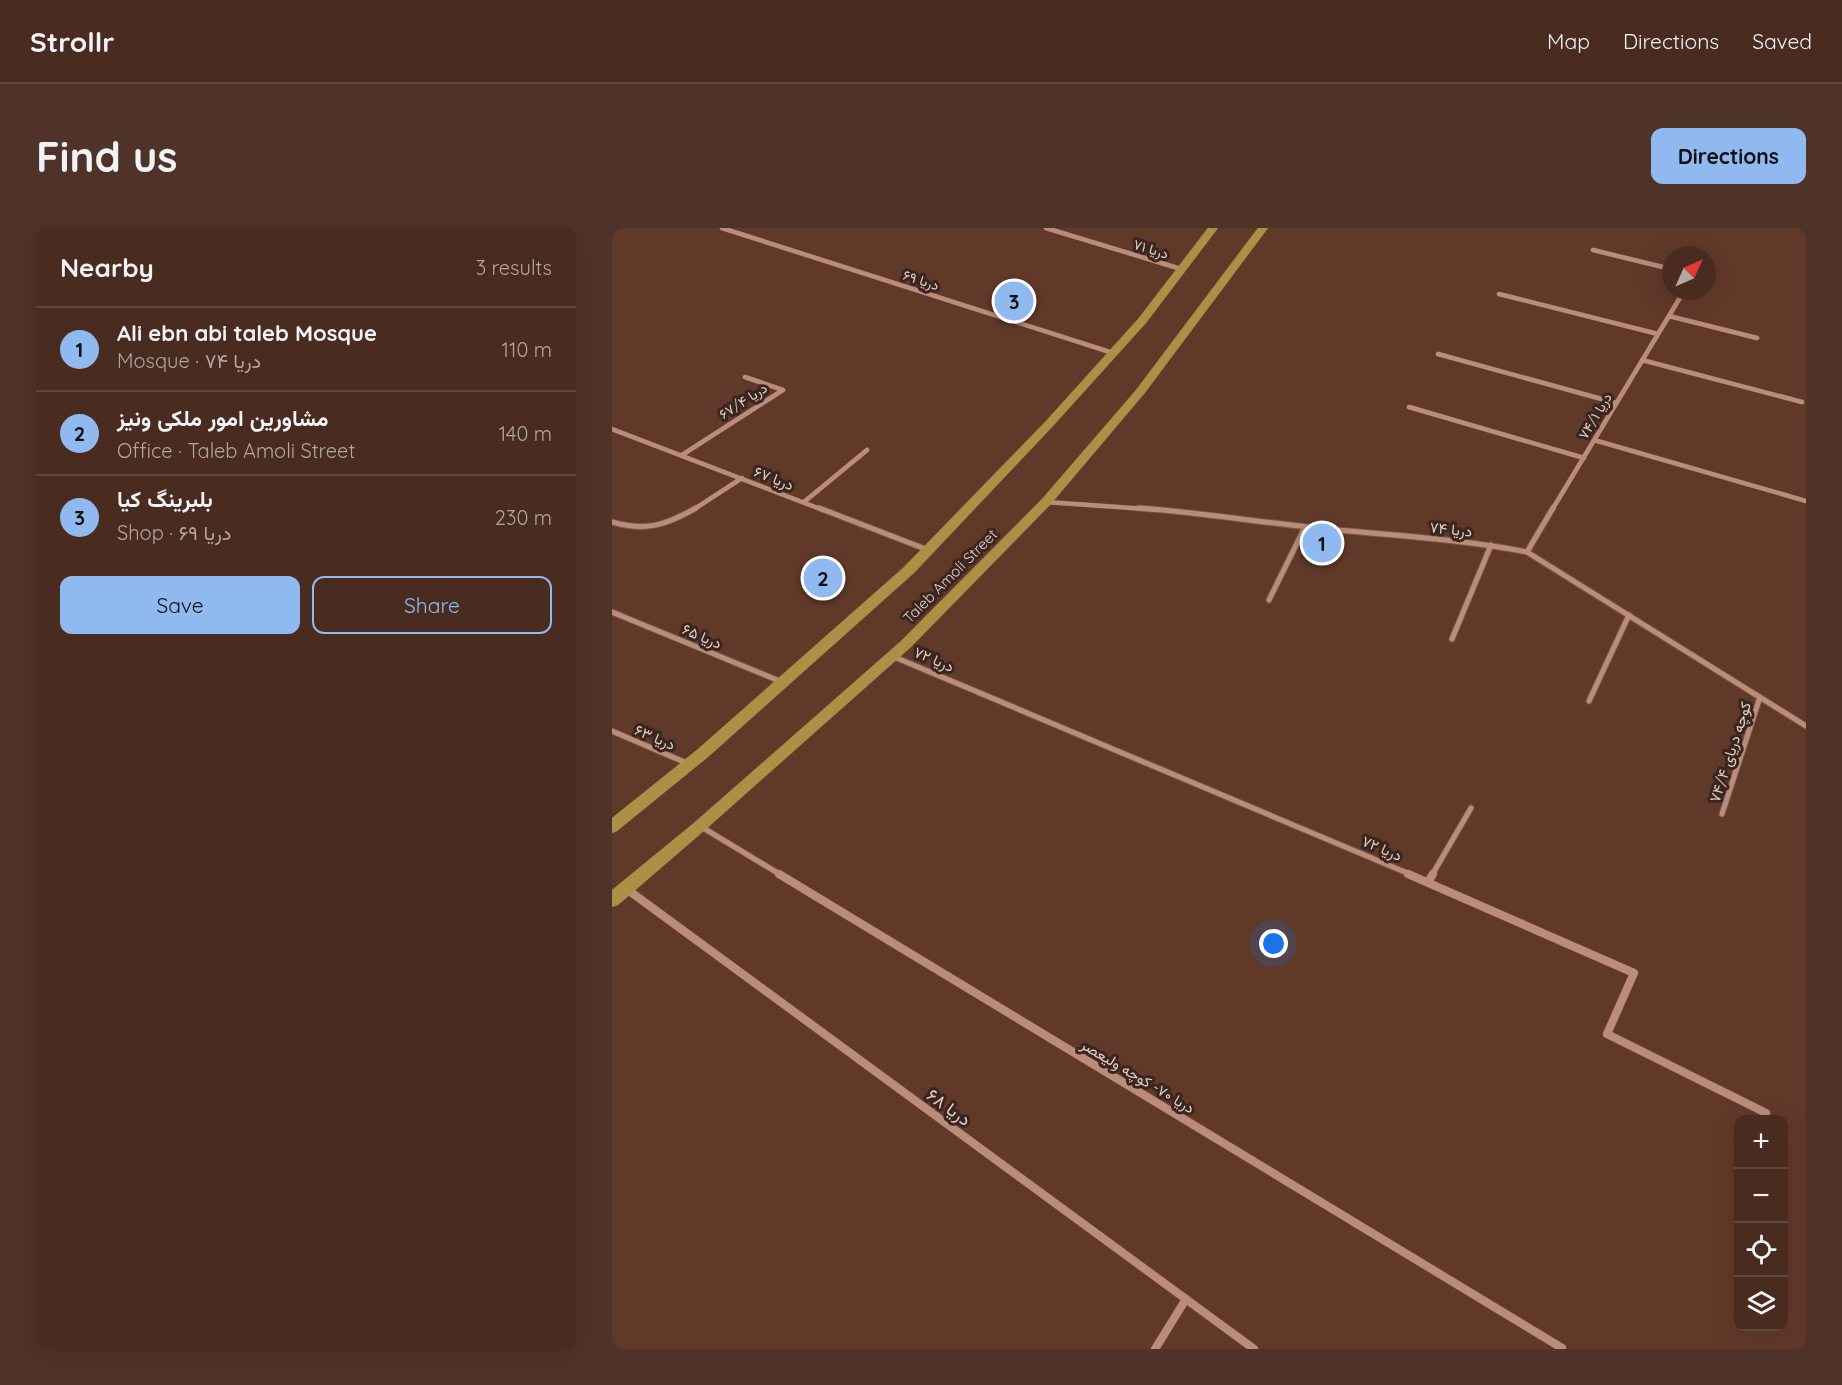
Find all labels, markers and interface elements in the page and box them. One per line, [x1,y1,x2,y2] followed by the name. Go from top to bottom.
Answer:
[30,24,114,59] text: Strollr
[1547,28,1590,54] text: Map
[1623,28,1719,54] text: Directions
[1752,28,1812,54] text: Saved
[1651,128,1806,184] button: Directions
[36,130,178,183] text: Find us
[1131,235,1171,263] street label: دریا ۷۱
[1662,246,1716,300] north arrow
[60,251,154,284] text: Nearby
[476,255,552,280] text: 3 results
[901,266,942,294] street label: دریا ۶۹
[994,278,1034,324] pin: 3
[117,319,377,347] text: Ali ebn abi taleb Mosque
[76,337,83,362] text: 1
[502,337,552,362] text: 110 m
[117,348,261,373] text: Mosque · دریا ۷۴
[716,379,771,423] street label: دریا ۶۷/۴
[1574,389,1616,442] street label: دریا ۷۴/۱
[117,404,329,432] text: مشاورین امور ملکی ونیز
[74,421,85,446] text: 2
[499,421,552,446] text: 140 m
[117,438,355,463] text: Office · Taleb Amoli Street
[751,462,797,494] street label: دریا ۶۷
[117,485,213,513] text: بلبرینگ کیا
[74,505,85,530] text: 3
[495,505,552,530] text: 230 m
[1429,517,1473,541] street label: دریا ۷۴
[117,520,231,545] text: Shop · دریا ۶۹
[1302,520,1342,566] pin: 1
[899,525,1001,627] street label: Taleb Amoli Street
[804,556,842,600] pin: 2
[60,576,300,634] button: Save
[312,576,552,634] button: Share
[679,619,725,653] street label: دریا ۶۵
[911,642,957,676] street label: دریا ۷۲
[1705,699,1756,805] street label: کوچه دریای ۷۴/۴
[632,720,678,754] street label: دریا ۶۳
[1359,831,1405,865] street label: دریا ۷۲
[1259,929,1288,958] your location
[1076,1034,1198,1118] street label: دریا ۷۰- کوچه ولیعصر
[922,1083,976,1131] street label: دریا ۶۸
[1734,1115,1788,1331] map controls
[1734,1115,1788,1169] button: +
[1734,1169,1788,1223] button: −
[1734,1223,1788,1277] button: locate
[1734,1277,1788,1331] button: layers

